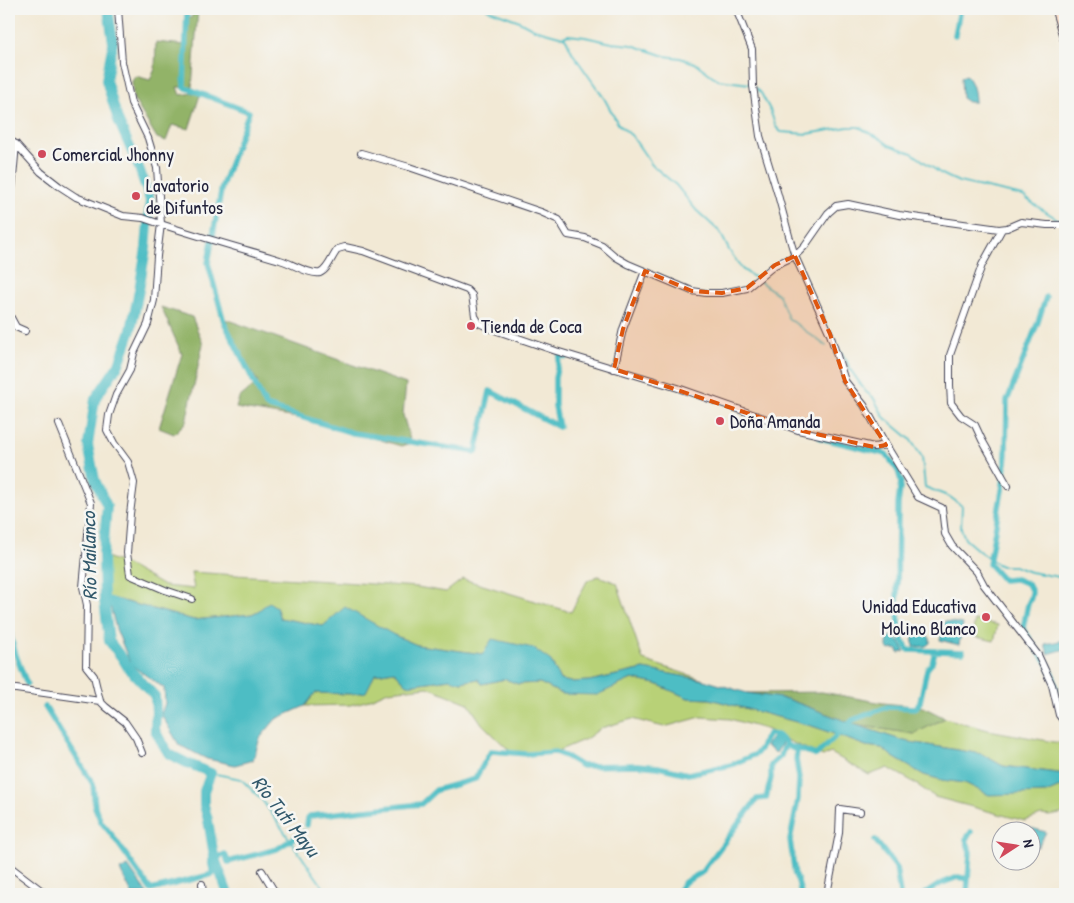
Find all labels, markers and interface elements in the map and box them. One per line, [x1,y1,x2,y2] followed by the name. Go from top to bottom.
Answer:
[52,141,174,167] place label: Comercial Jhonny
[36,148,48,160] marker: Comercial Jhonny
[146,172,223,220] place label: Lavatorio de Difuntos
[130,190,142,202] marker: Lavatorio de Difuntos
[481,313,582,339] place label: Tienda de Coca
[465,320,477,332] marker: Tienda de Coca
[730,408,821,434] place label: Doña Amanda
[714,415,726,427] marker: Doña Amanda
[74,510,103,600] water label: Río Mailanco
[862,593,977,641] place label: Unidad Educativa Molino Blanco
[980,611,992,623] marker: Unidad Educativa Molino Blanco
[245,770,328,864] water label: Río Tuti Mayu
[992,820,1042,870] north arrow
[1019,838,1039,849] text: N

